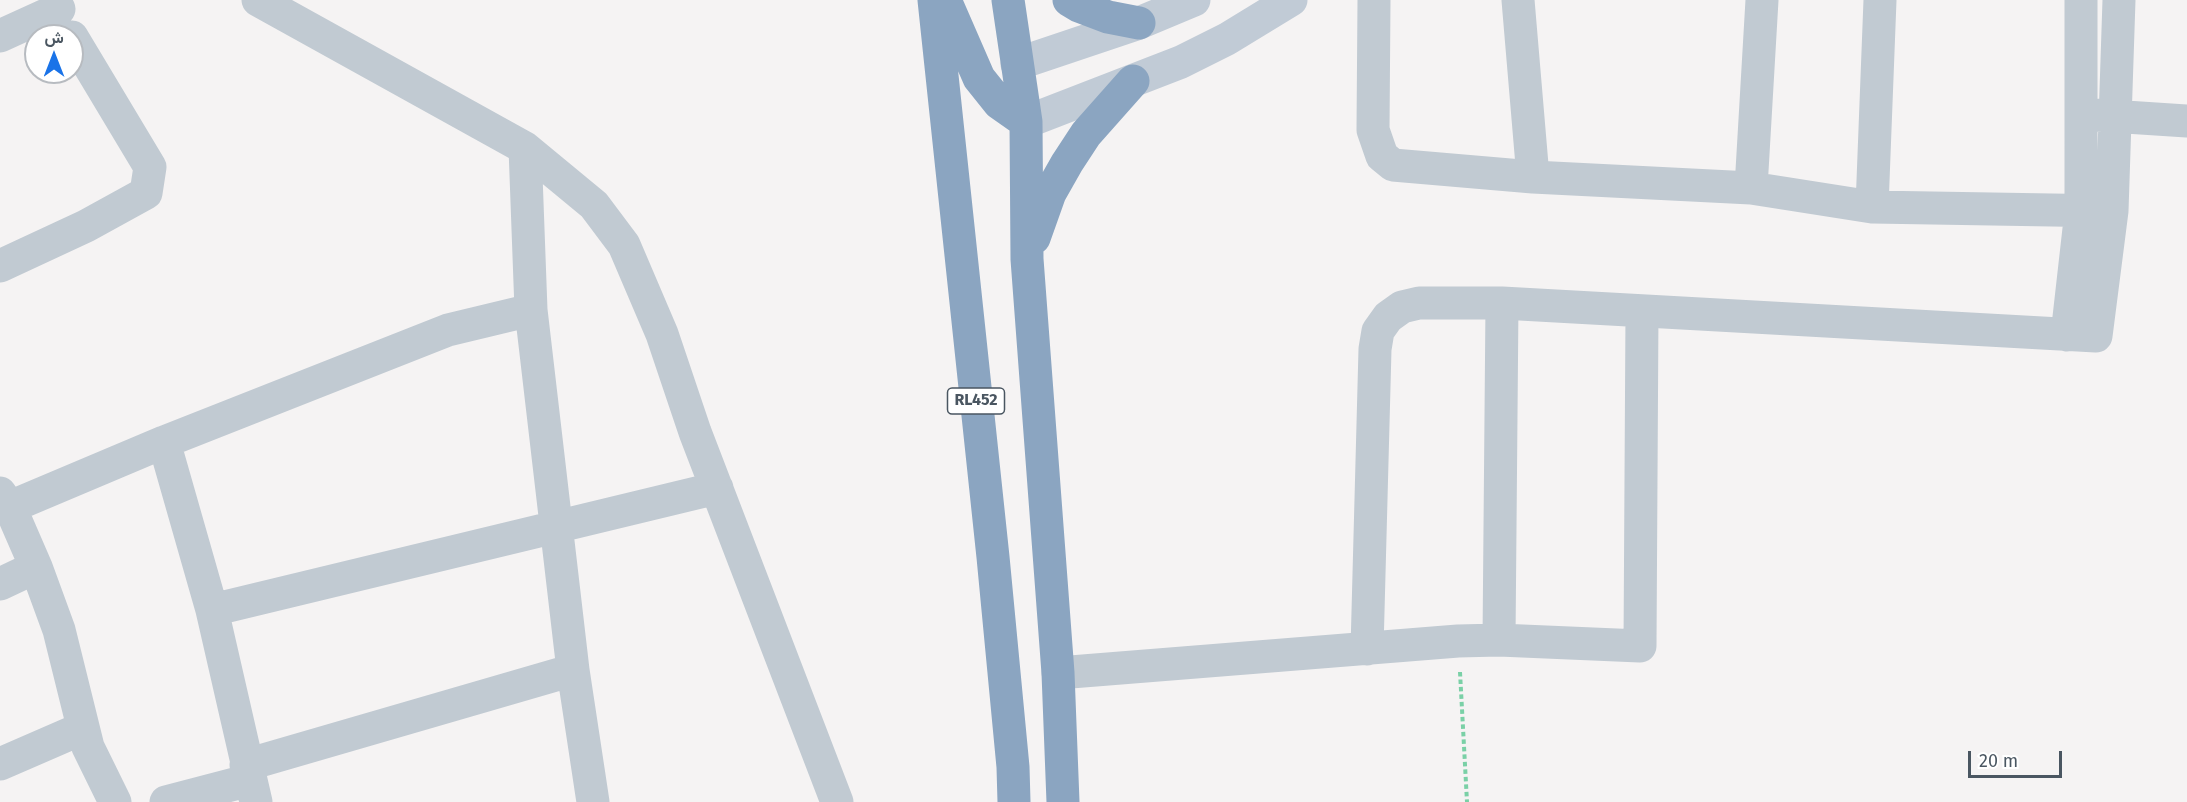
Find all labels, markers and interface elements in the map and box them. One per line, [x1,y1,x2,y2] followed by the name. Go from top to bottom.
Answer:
[24,24,84,84] north arrow
[44,28,64,47] text: ش
[948,388,1004,414] road number: RL452
[1971,739,2066,777] scale bar
[1979,750,2018,772] text: 20 m

